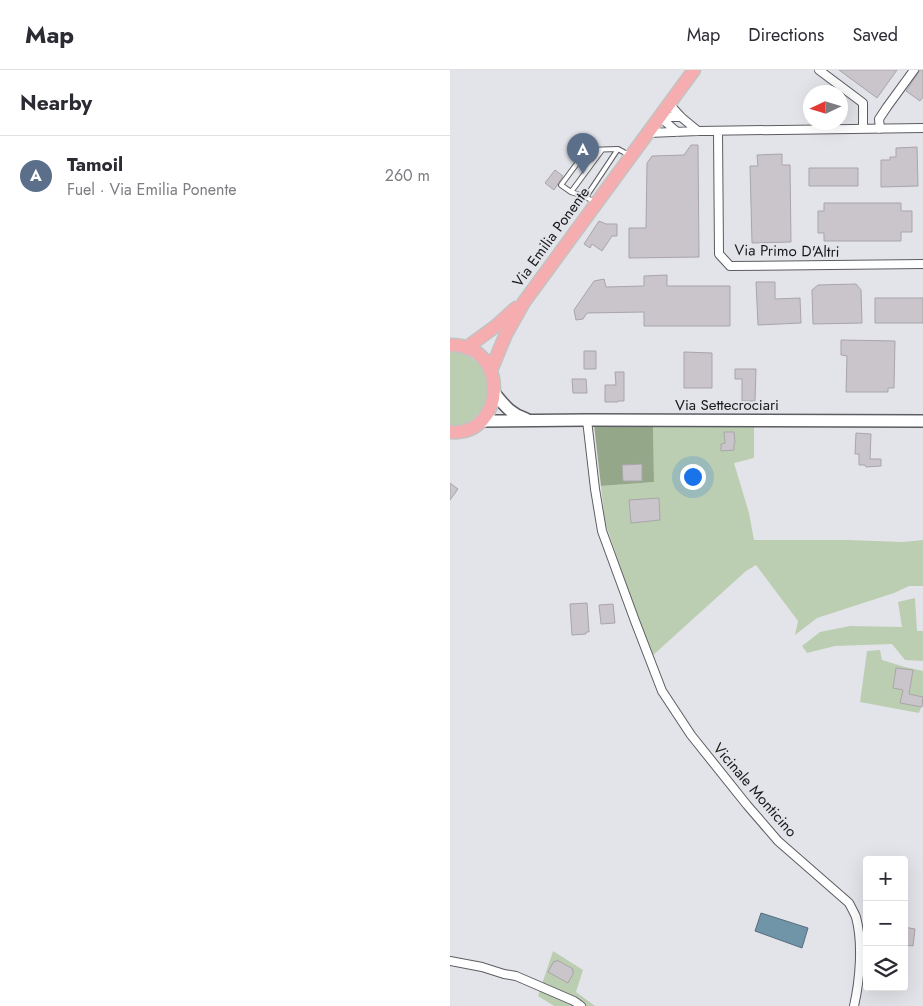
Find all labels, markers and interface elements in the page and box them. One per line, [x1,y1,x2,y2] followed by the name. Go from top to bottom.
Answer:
[25,17,74,52] text: Map
[687,22,720,48] text: Map
[748,22,824,48] text: Directions
[852,22,898,48] text: Saved
[803,85,848,130] north arrow
[20,88,92,118] text: Nearby
[567,133,599,174] pin: A
[67,151,123,178] text: Tamoil
[30,164,42,187] text: A
[385,164,430,187] text: 260 m
[67,178,237,201] text: Fuel · Via Emilia Ponente
[507,182,595,292] street label: Via Emilia Ponente
[734,239,840,263] street label: Via Primo D'Altri
[675,394,779,416] street label: Via Settecrociari
[680,464,706,490] your location
[708,738,802,842] street label: Vicinale Monticino
[863,856,908,991] map controls
[863,856,908,901] button: +
[863,901,908,946] button: −
[863,946,908,991] button: layers

